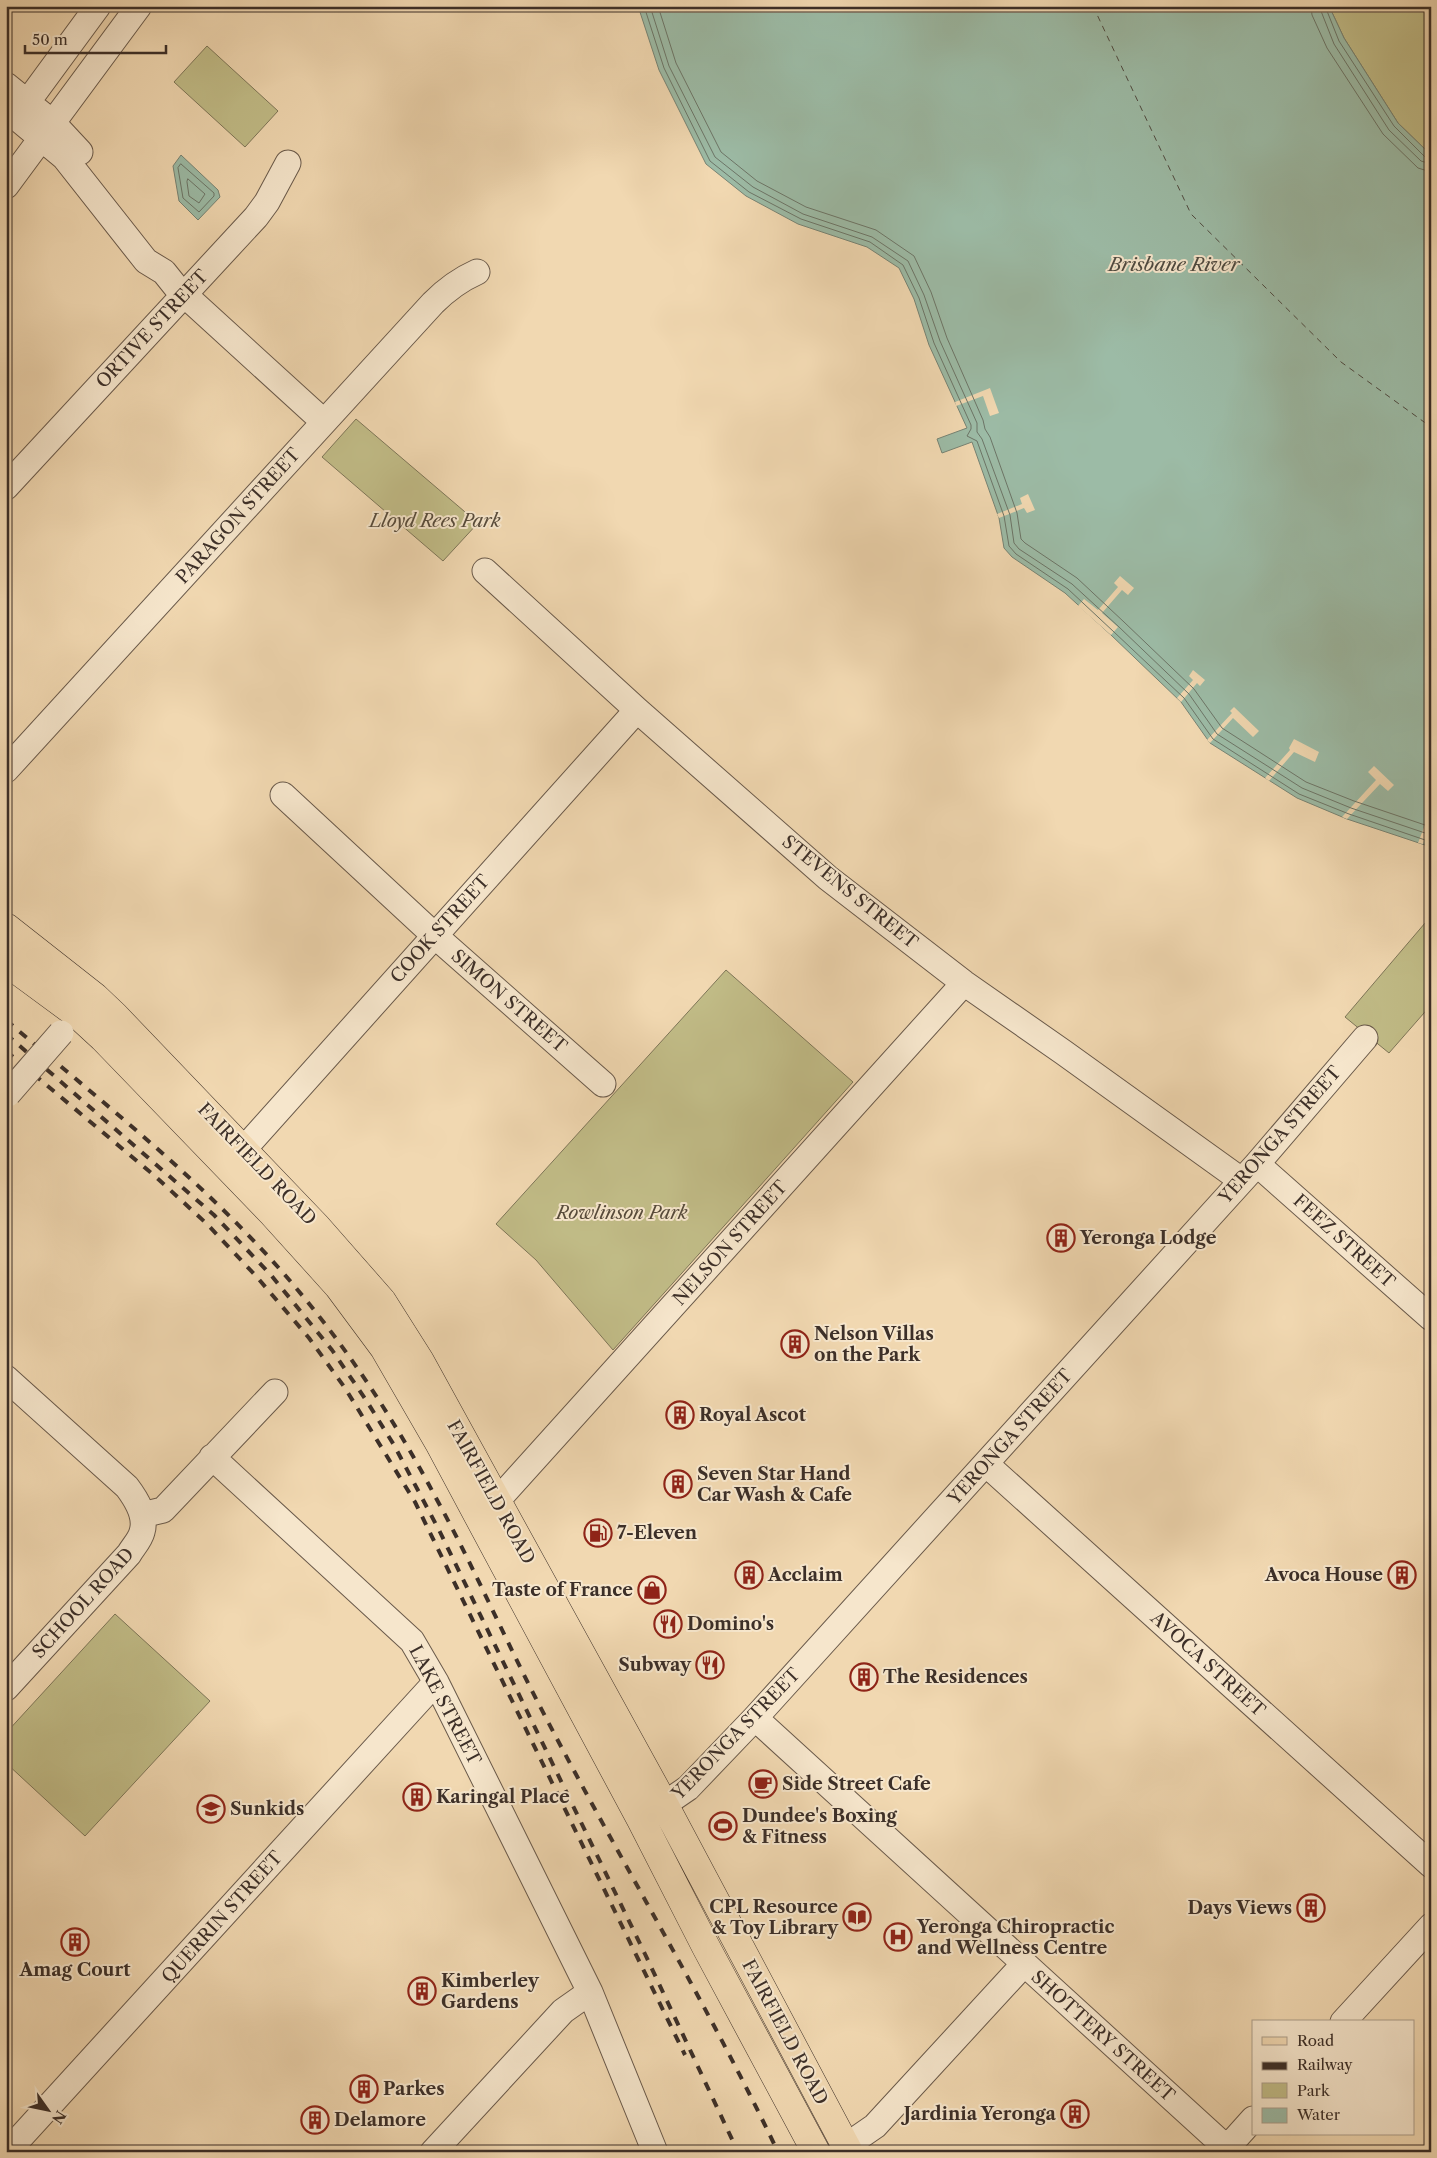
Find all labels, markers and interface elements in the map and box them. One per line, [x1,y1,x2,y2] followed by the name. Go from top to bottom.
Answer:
[25,22,166,54] scale bar
[32,30,68,49] text: 50 m
[1106,253,1241,276] water label: Brisbane River
[92,265,213,393] street label: ORTIVE STREET
[171,443,305,588] street label: PARAGON STREET
[367,510,501,532] park label: Lloyd Rees Park
[778,831,923,954] street label: STEVENS STREET
[386,870,495,988] street label: COOK STREET
[447,945,572,1057] street label: SIMON STREET
[1214,1061,1346,1209] street label: YERONGA STREET
[193,1098,321,1230] street label: FAIRFIELD ROAD
[668,1176,792,1310] street label: NELSON STREET
[1289,1190,1400,1293] street label: FEEZ STREET
[554,1202,688,1224] park label: Rowlinson Park
[1046,1223,1076,1253] building icon: Yeronga Lodge
[1079,1227,1217,1249] place label: Yeronga Lodge
[814,1323,934,1366] place label: Nelson Villas on the Park
[780,1329,810,1359] building icon: Nelson Villas on the Park
[943,1364,1077,1510] street label: YERONGA STREET
[665,1400,695,1430] building icon: Royal Ascot
[699,1404,807,1426] place label: Royal Ascot
[442,1416,540,1568] street label: FAIRFIELD ROAD
[697,1463,852,1506] place label: Seven Star Hand Car Wash & Cafe
[663,1469,693,1499] building icon: Seven Star Hand Car Wash & Cafe
[583,1518,613,1548] fuel station icon: 7-Eleven
[617,1522,698,1544] place label: 7-Eleven
[28,1543,138,1663] street label: SCHOOL ROAD
[734,1560,764,1590] building icon: Acclaim
[1387,1560,1417,1590] building icon: Avoca House
[767,1564,843,1586] place label: Acclaim
[1264,1564,1383,1586] place label: Avoca House
[637,1575,667,1605] shop icon: Taste of France
[492,1579,633,1601] place label: Taste of France
[1146,1606,1270,1721] street label: AVOCA STREET
[653,1609,683,1639] restaurant icon: Domino's
[687,1613,774,1635] place label: Domino's
[404,1642,486,1769] street label: LAKE STREET
[695,1650,725,1680] restaurant icon: Subway
[618,1654,692,1676] place label: Subway
[849,1662,879,1692] building icon: The Residences
[667,1663,805,1805] street label: YERONGA STREET
[883,1666,1028,1688] place label: The Residences
[748,1769,778,1799] cafe icon: Side Street Cafe
[782,1773,931,1795] place label: Side Street Cafe
[402,1782,432,1812] building icon: Karingal Place
[436,1786,570,1808] place label: Karingal Place
[196,1794,226,1824] school or university icon: Sunkids
[230,1798,304,1820] place label: Sunkids
[742,1805,898,1848] place label: Dundee's Boxing & Fitness
[708,1811,738,1841] sports icon: Dundee's Boxing & Fitness
[157,1846,287,1987] street label: QUERRIN STREET
[1296,1893,1326,1923] building icon: Days Views
[709,1896,839,1939] place label: CPL Resource & Toy Library
[1187,1897,1292,1919] place label: Days Views
[842,1902,872,1932] library icon: CPL Resource & Toy Library
[916,1916,1115,1959] place label: Yeronga Chiropractic and Wellness Centre
[883,1922,913,1952] hospital icon: Yeronga Chiropractic and Wellness Centre
[60,1927,90,1957] building icon: Amag Court
[737,1956,833,2108] street label: FAIRFIELD ROAD
[18,1959,131,1981] place label: Amag Court
[1027,1966,1180,2107] street label: SHOTTERY STREET
[441,1970,540,2013] place label: Kimberley Gardens
[407,1976,437,2006] building icon: Kimberley Gardens
[1252,2020,1414,2136] legend
[1297,2031,1334,2050] text: Road
[1297,2055,1353,2074] text: Railway
[349,2074,379,2104] building icon: Parkes
[383,2078,445,2100] place label: Parkes
[1297,2081,1331,2100] text: Park
[22,2086,72,2136] north arrow
[1060,2099,1090,2129] building icon: Jardinia Yeronga
[901,2103,1057,2125] place label: Jardinia Yeronga
[300,2105,330,2135] building icon: Delamore
[1296,2105,1341,2124] text: Water
[48,2107,70,2127] text: N
[334,2109,426,2131] place label: Delamore

